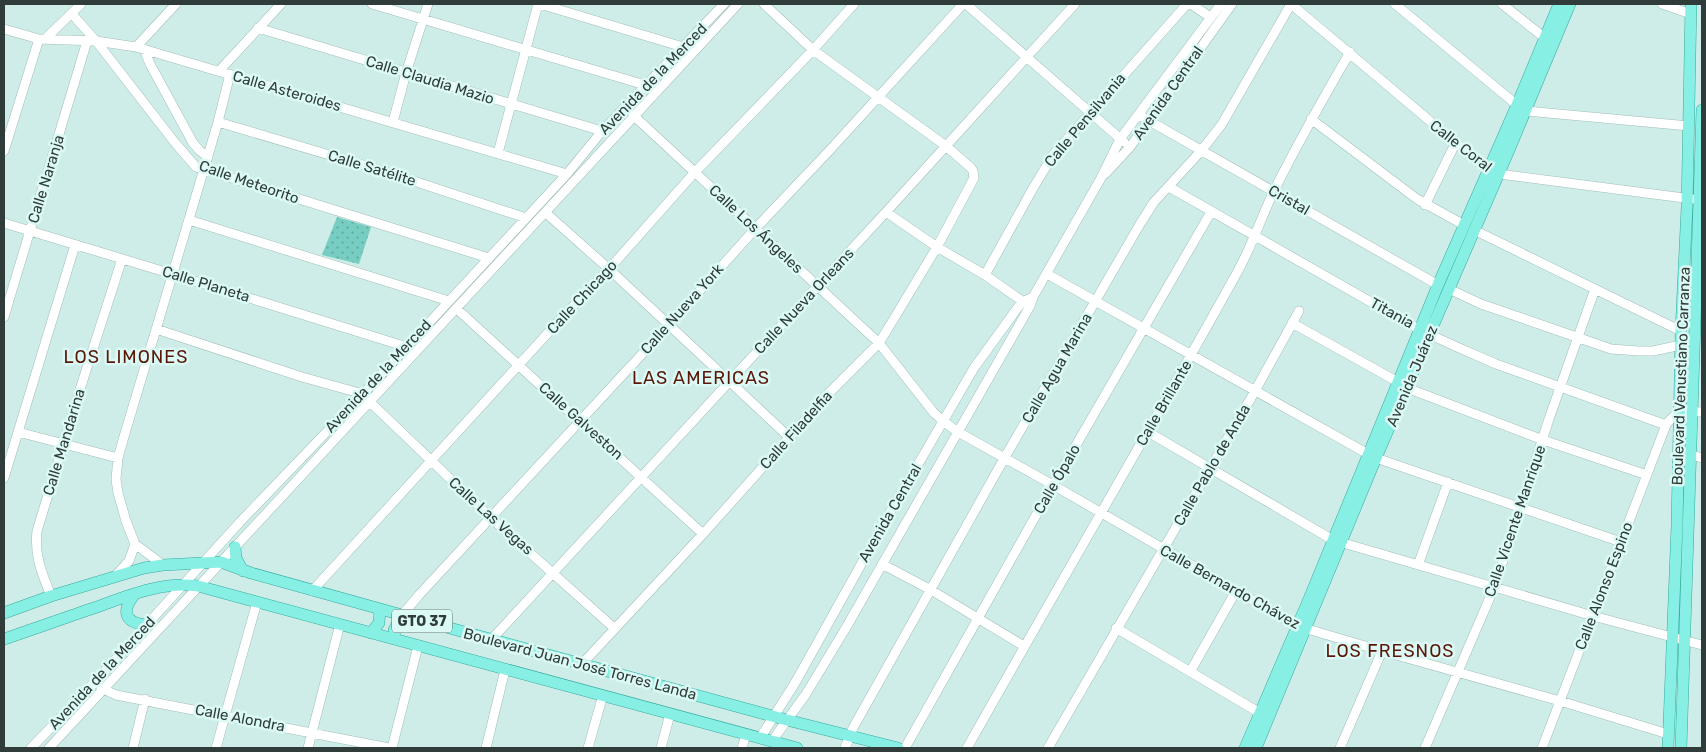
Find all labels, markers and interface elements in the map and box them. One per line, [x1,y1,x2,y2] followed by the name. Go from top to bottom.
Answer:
[595,20,711,138] street label: Avenida de la Merced
[1129,43,1207,143] street label: Avenida Central
[364,52,496,108] street label: Calle Claudia Mazio
[231,67,344,115] street label: Calle Asteroides
[1041,69,1129,171] street label: Calle Pensilvania
[1426,116,1496,176] street label: Calle Coral
[24,133,68,225] street label: Calle Naranja
[326,146,418,190] street label: Calle Satélite
[197,156,301,208] street label: Calle Meteorito
[705,181,807,277] street label: Calle Los Ángeles
[1265,181,1313,219] street label: Cristal
[750,244,858,358] street label: Calle Nueva Orleans
[543,256,621,338] street label: Calle Chicago
[637,260,727,358] street label: Calle Nueva York
[160,262,252,306] street label: Calle Planeta
[1668,266,1694,486] street label: Boulevard Venustiano Carranza
[1367,294,1417,332] street label: Titania
[1018,310,1096,426] street label: Calle Agua Marina
[321,316,435,436] street label: Avenida de la Merced
[1383,322,1442,429] street label: Avenida Juárez
[64,346,188,368] district label: LOS LIMONES
[1132,357,1196,449] street label: Calle Brillante
[632,367,770,389] district label: LAS AMERICAS
[535,378,627,464] street label: Calle Galveston
[39,386,89,498] street label: Calle Mandarina
[756,387,836,473] street label: Calle Filadelfia
[1170,401,1254,529] street label: Calle Pablo de Anda
[1030,441,1084,517] street label: Calle Ópalo
[1481,443,1549,599] street label: Calle Vicente Manrique
[855,461,925,565] street label: Avenida Central
[445,473,537,559] street label: Calle Las Vegas
[1571,519,1637,653] street label: Calle Alonso Espino
[1157,541,1303,633] street label: Calle Bernardo Chávez
[392,610,452,632] road number: GTO 37
[45,613,159,733] street label: Avenida de la Merced
[461,624,699,704] street label: Boulevard Juan José Torres Landa
[1325,640,1455,662] district label: LOS FRESNOS
[193,700,287,736] street label: Calle Alondra

